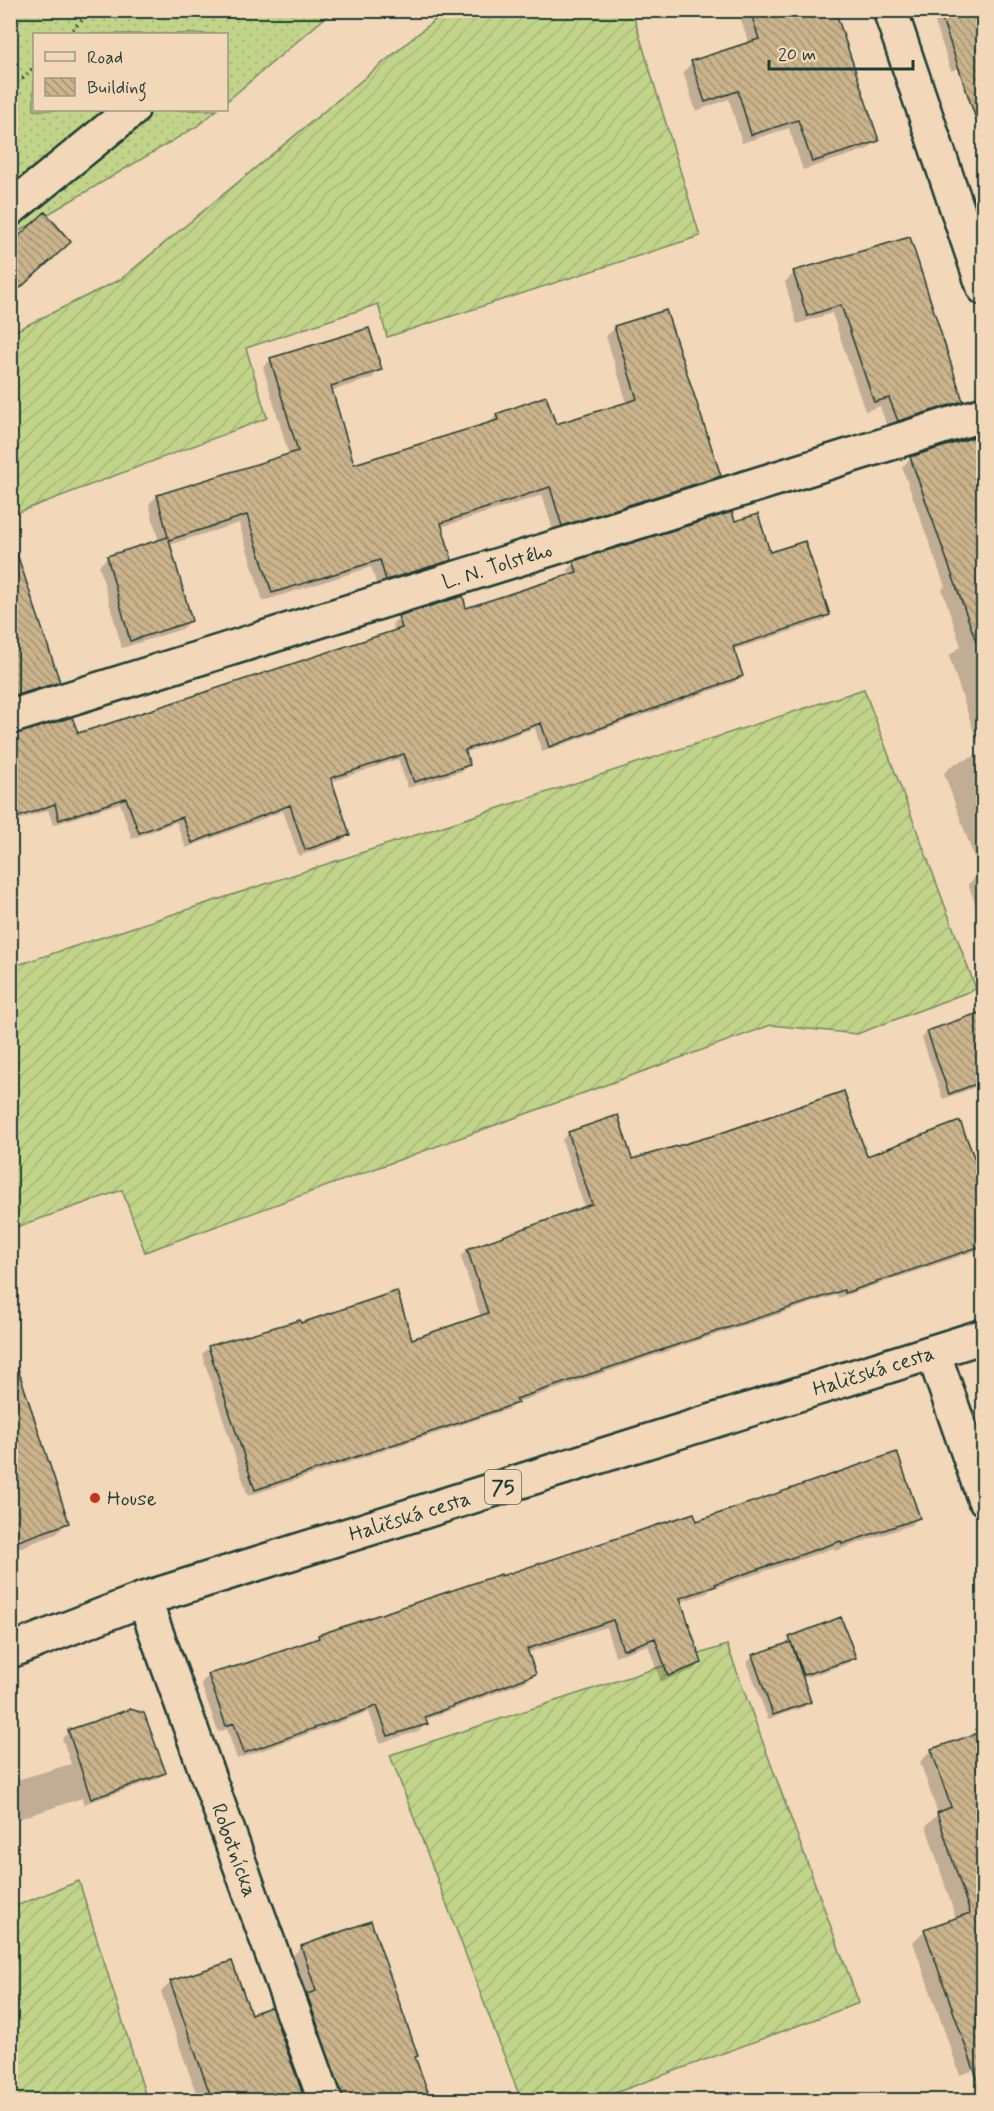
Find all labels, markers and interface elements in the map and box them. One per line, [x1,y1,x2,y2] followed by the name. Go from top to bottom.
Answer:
[33,33,228,111] legend
[769,33,913,71] scale bar
[778,43,816,67] text: 20 m
[87,46,123,70] text: Road
[87,76,147,102] text: Building
[439,536,556,597] street label: L. N. Tolstého
[809,1339,938,1404] street label: Haličská cesta
[485,1470,521,1504] road number: 75
[107,1485,157,1513] place label: House
[346,1485,474,1549] street label: Haličská cesta
[88,1491,102,1505] marker: House
[204,1800,264,1901] street label: Robotnícka

